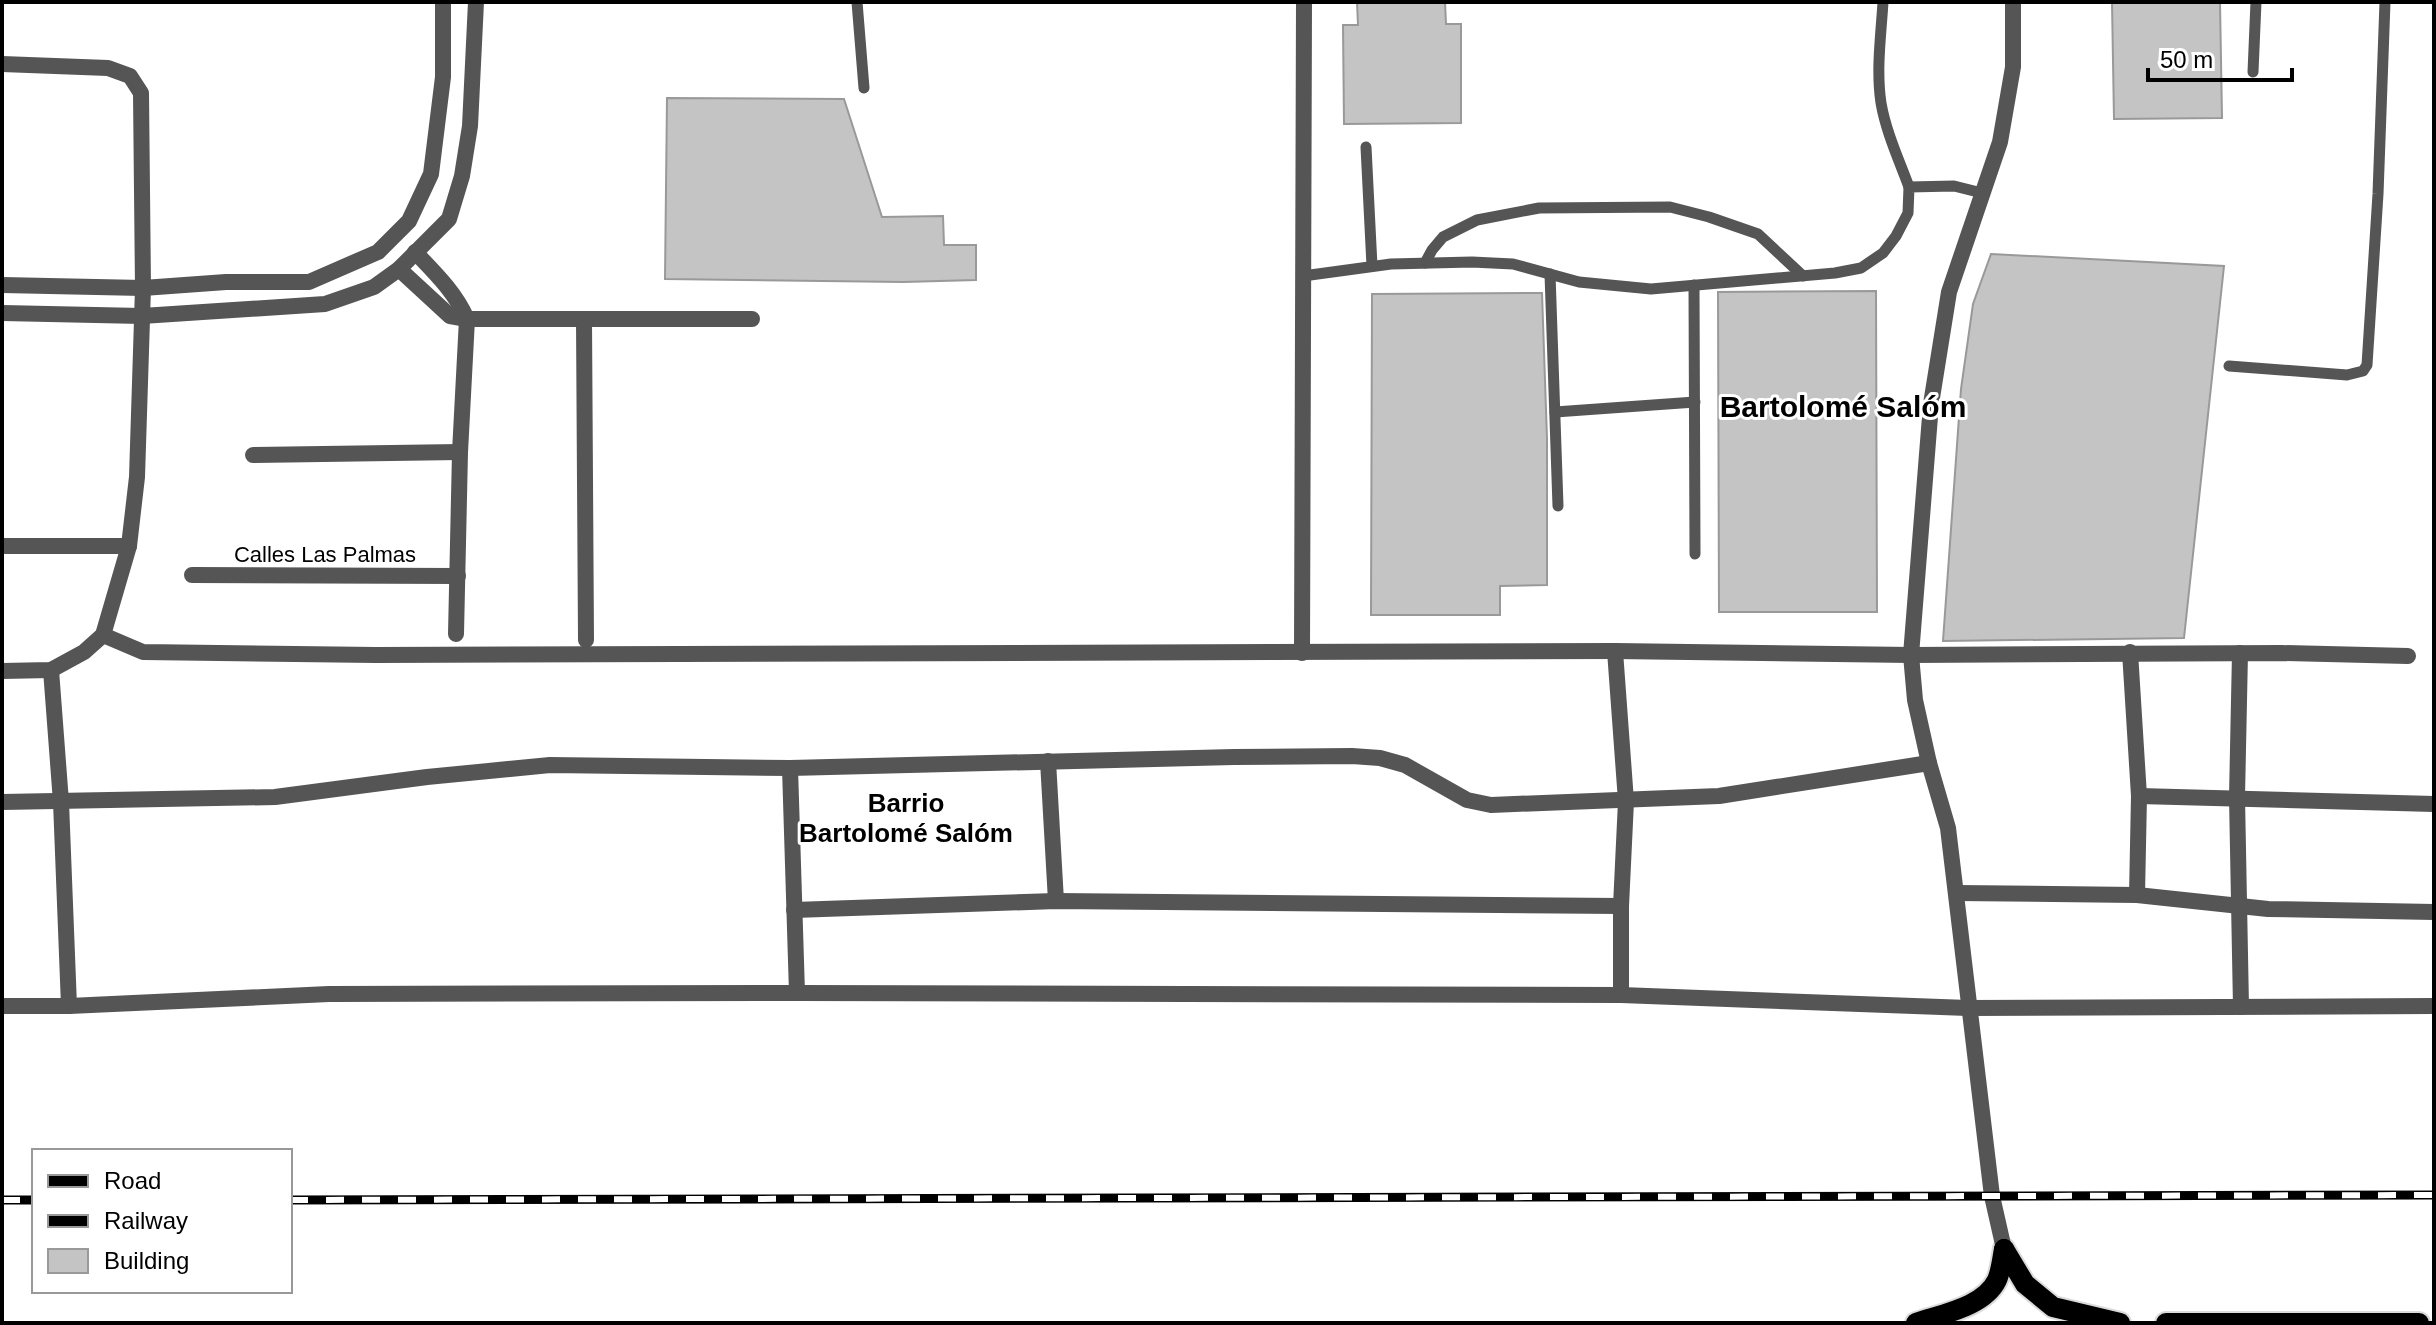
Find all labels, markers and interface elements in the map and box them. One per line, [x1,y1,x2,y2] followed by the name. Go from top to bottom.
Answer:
[2148,32,2292,82] scale bar
[2160,46,2213,73] text: 50 m
[1720,390,1966,423] district label: Bartolomé Salóm
[234,542,416,567] street label: Calles Las Palmas
[799,788,1013,848] district label: Barrio Bartolomé Salóm
[32,1149,292,1293] legend
[104,1167,161,1194] text: Road
[104,1207,188,1234] text: Railway
[104,1247,189,1274] text: Building

